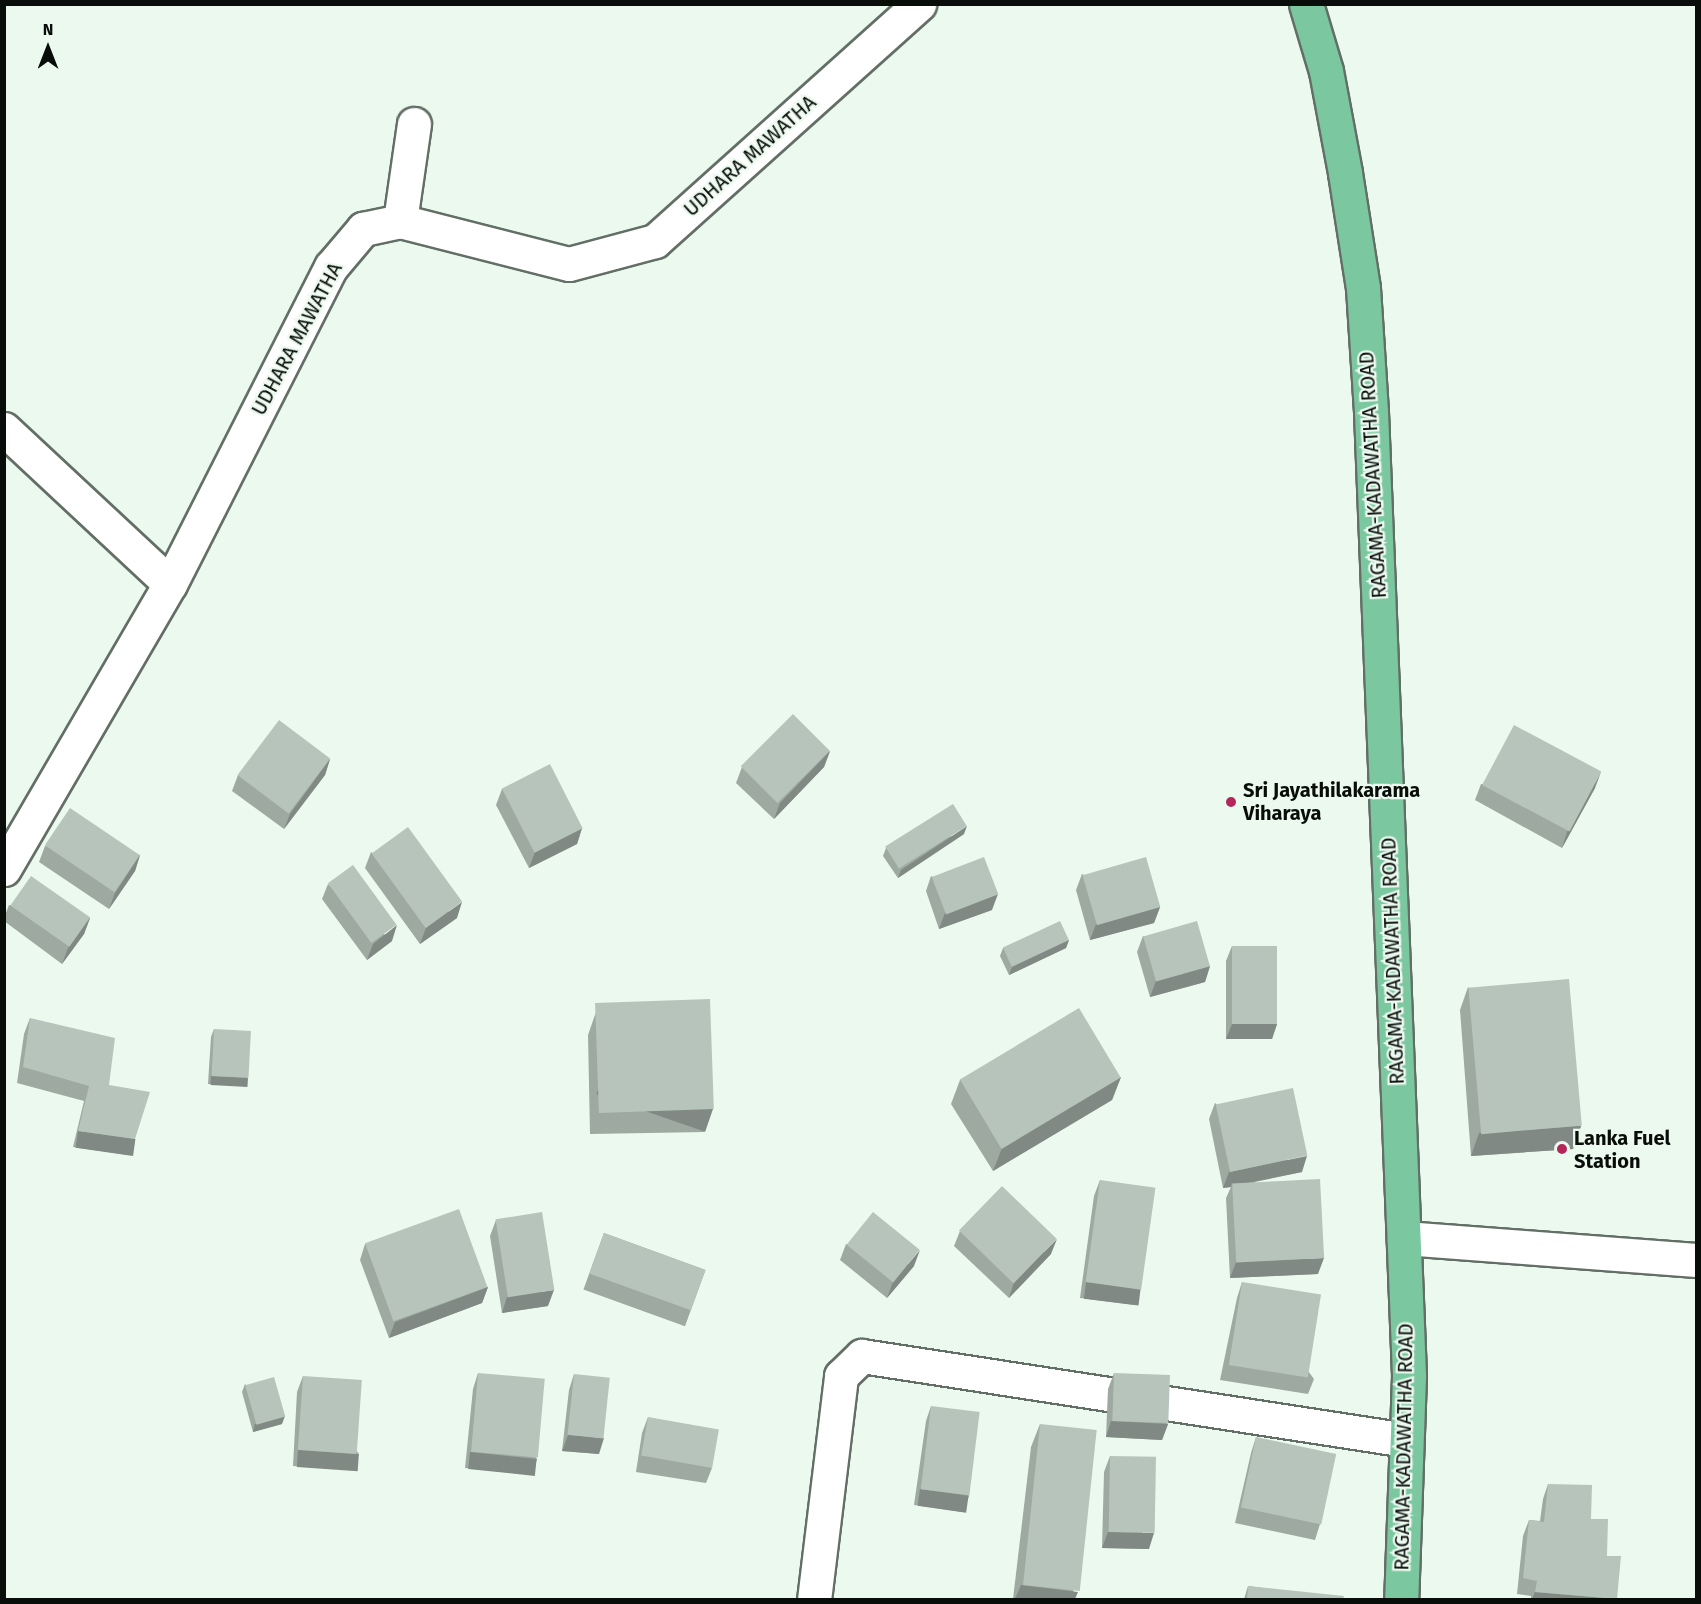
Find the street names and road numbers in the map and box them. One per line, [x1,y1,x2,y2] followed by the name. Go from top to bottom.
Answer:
[679,90,821,222] street label: UDHARA MAWATHA
[247,259,347,419] street label: UDHARA MAWATHA
[1355,351,1391,599] street label: RAGAMA-KADAWATHA ROAD
[1377,837,1409,1085] street label: RAGAMA-KADAWATHA ROAD
[1390,1323,1418,1571] street label: RAGAMA-KADAWATHA ROAD

